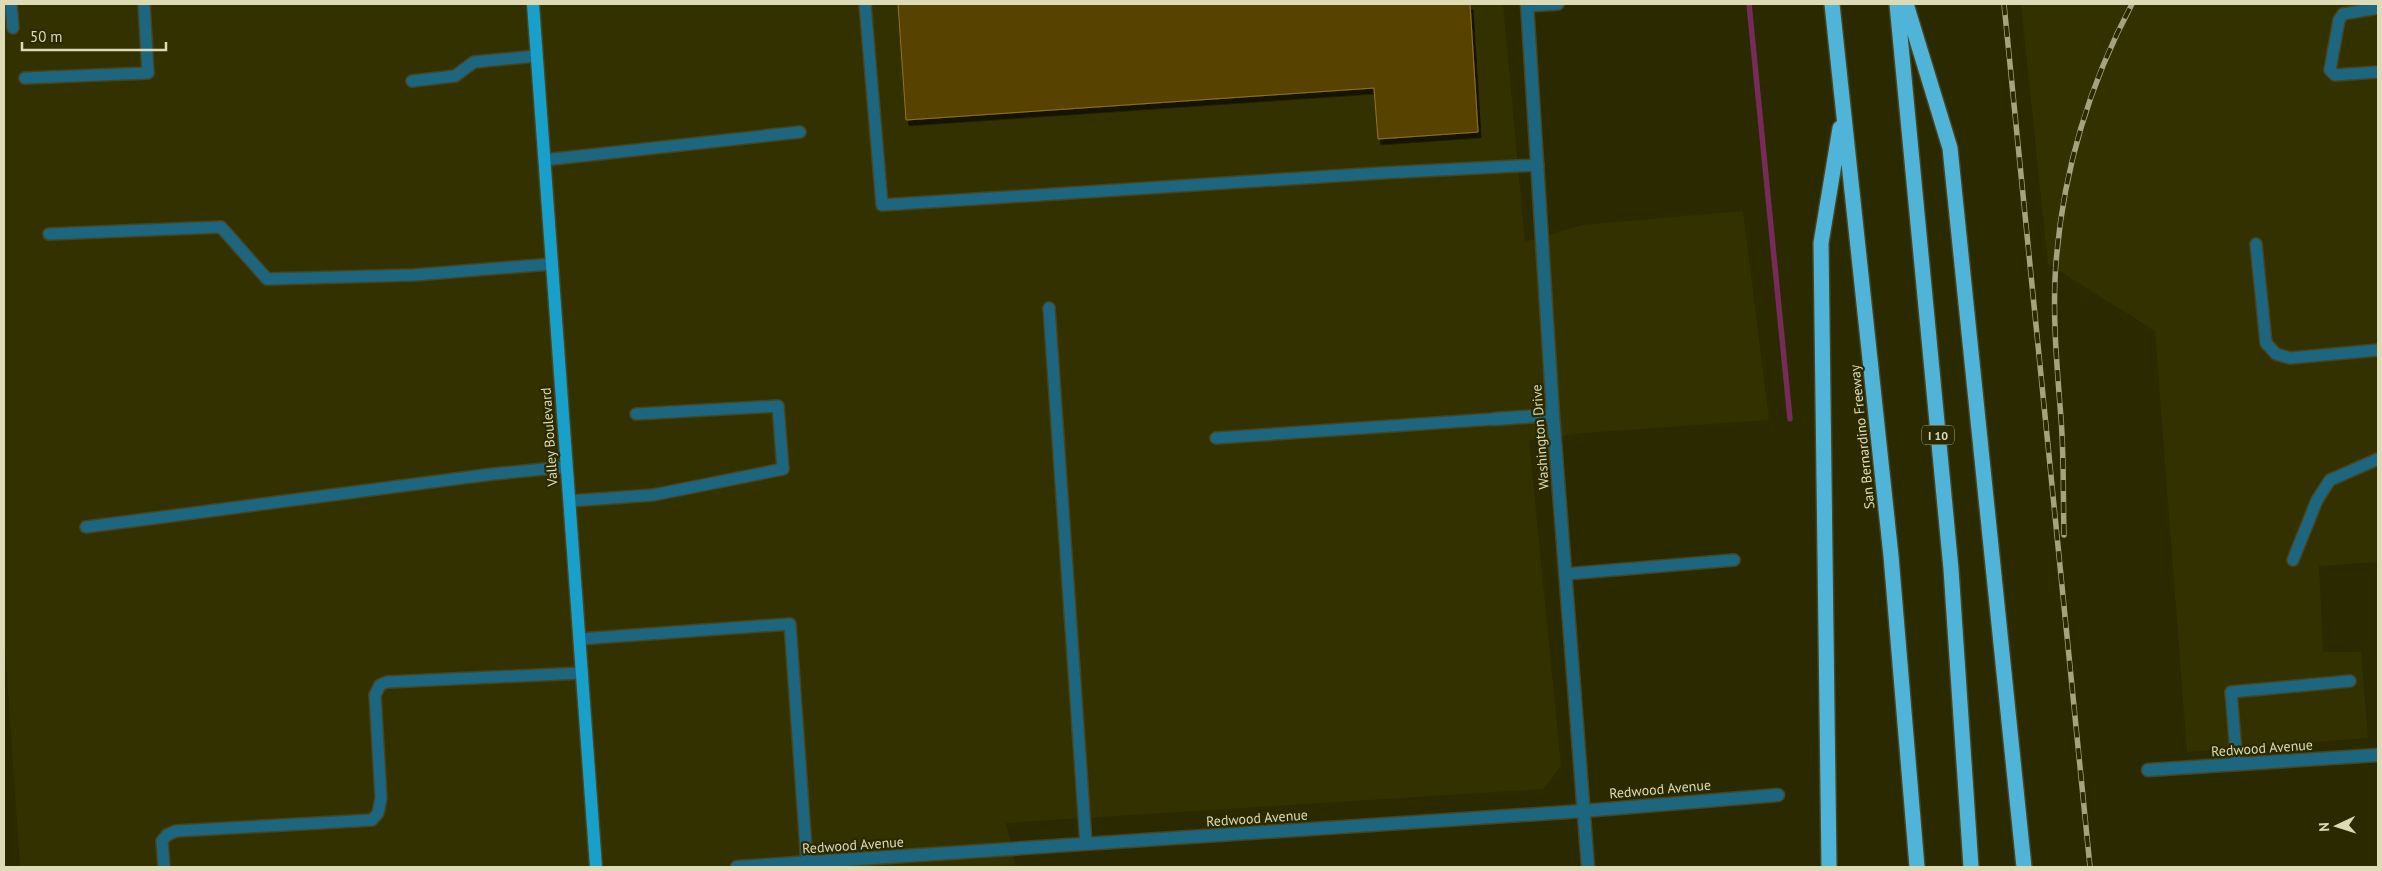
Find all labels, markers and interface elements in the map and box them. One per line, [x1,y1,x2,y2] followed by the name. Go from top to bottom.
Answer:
[22,20,166,52] scale bar
[30,27,63,46] text: 50 m
[1845,363,1879,510] street label: San Bernardino Freeway
[1527,384,1553,490] street label: Washington Drive
[537,387,562,488] street label: Valley Boulevard
[1922,426,1954,444] road number: I 10
[2210,735,2314,761] street label: Redwood Avenue
[1608,776,1712,802] street label: Redwood Avenue
[2312,801,2362,851] north arrow
[1205,805,1309,831] street label: Redwood Avenue
[2315,822,2333,832] text: N
[801,832,905,858] street label: Redwood Avenue

